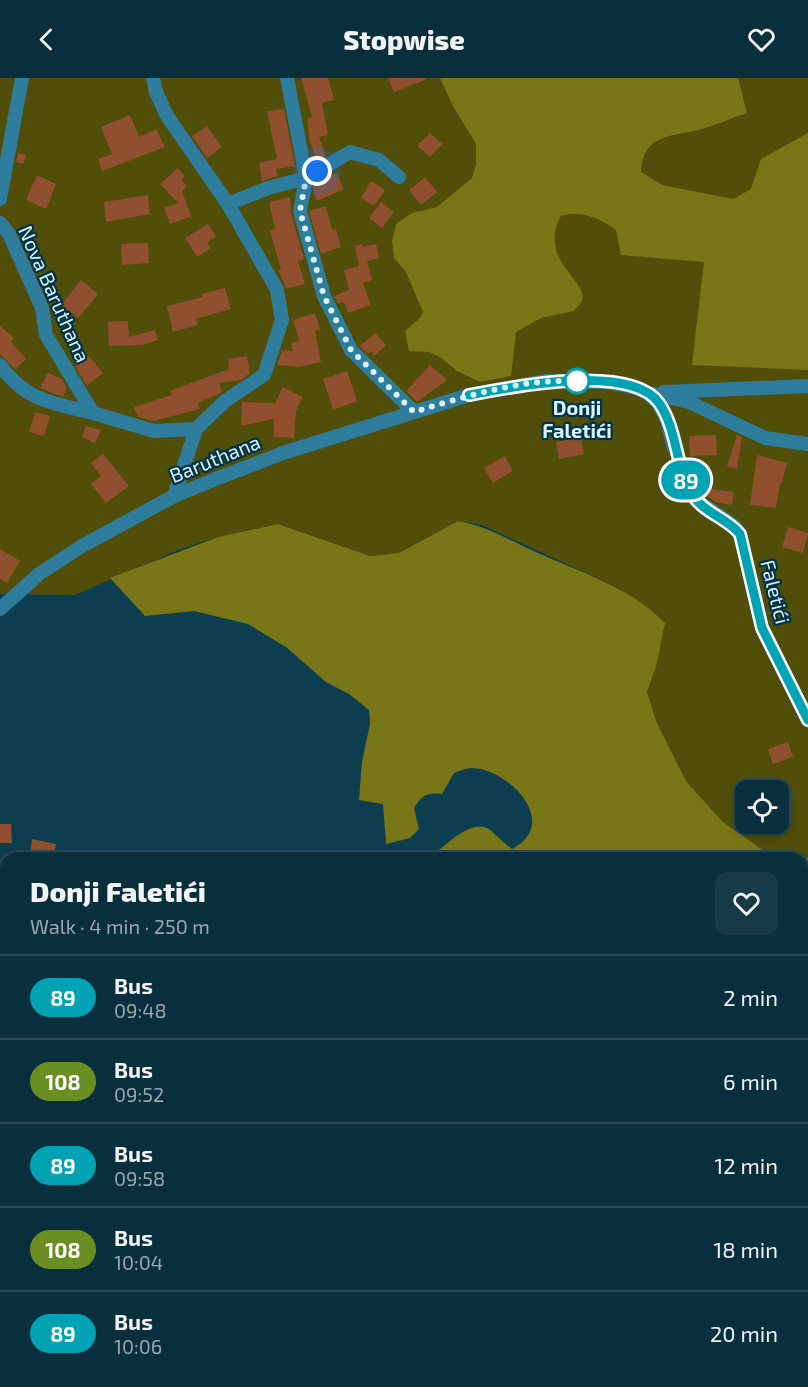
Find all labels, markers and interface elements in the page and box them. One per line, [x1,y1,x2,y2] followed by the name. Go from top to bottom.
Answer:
[30,23,63,56] icon: back
[343,23,465,55] text: Stopwise
[745,23,778,56] icon: heart
[302,156,332,186] your location
[14,222,96,366] street label: Nova Baruthana
[564,368,590,394] marker: Donji Faletići
[542,395,612,442] place label: Donji Faletići
[166,429,263,487] street label: Baruthana
[659,460,713,500] line badge: 89
[673,468,699,493] text: 89
[756,557,796,626] street label: Faletići
[735,780,789,834] map controls
[735,780,789,834] button: locate
[715,872,778,935] button: heart
[30,874,206,908] text: Donji Faletići
[30,914,210,938] text: Walk · 4 min · 250 m
[114,972,153,998] text: Bus
[723,984,778,1010] text: 2 min
[50,985,76,1010] text: 89
[114,998,167,1022] text: 09:48
[114,1056,153,1082] text: Bus
[723,1068,778,1094] text: 6 min
[45,1069,81,1094] text: 108
[114,1082,164,1106] text: 09:52
[114,1140,153,1166] text: Bus
[714,1152,778,1178] text: 12 min
[50,1153,76,1178] text: 89
[114,1166,165,1190] text: 09:58
[114,1224,153,1250] text: Bus
[713,1236,778,1262] text: 18 min
[45,1237,81,1262] text: 108
[114,1250,163,1274] text: 10:04
[114,1308,153,1334] text: Bus
[710,1320,778,1346] text: 20 min
[50,1321,76,1346] text: 89
[114,1334,162,1358] text: 10:06

